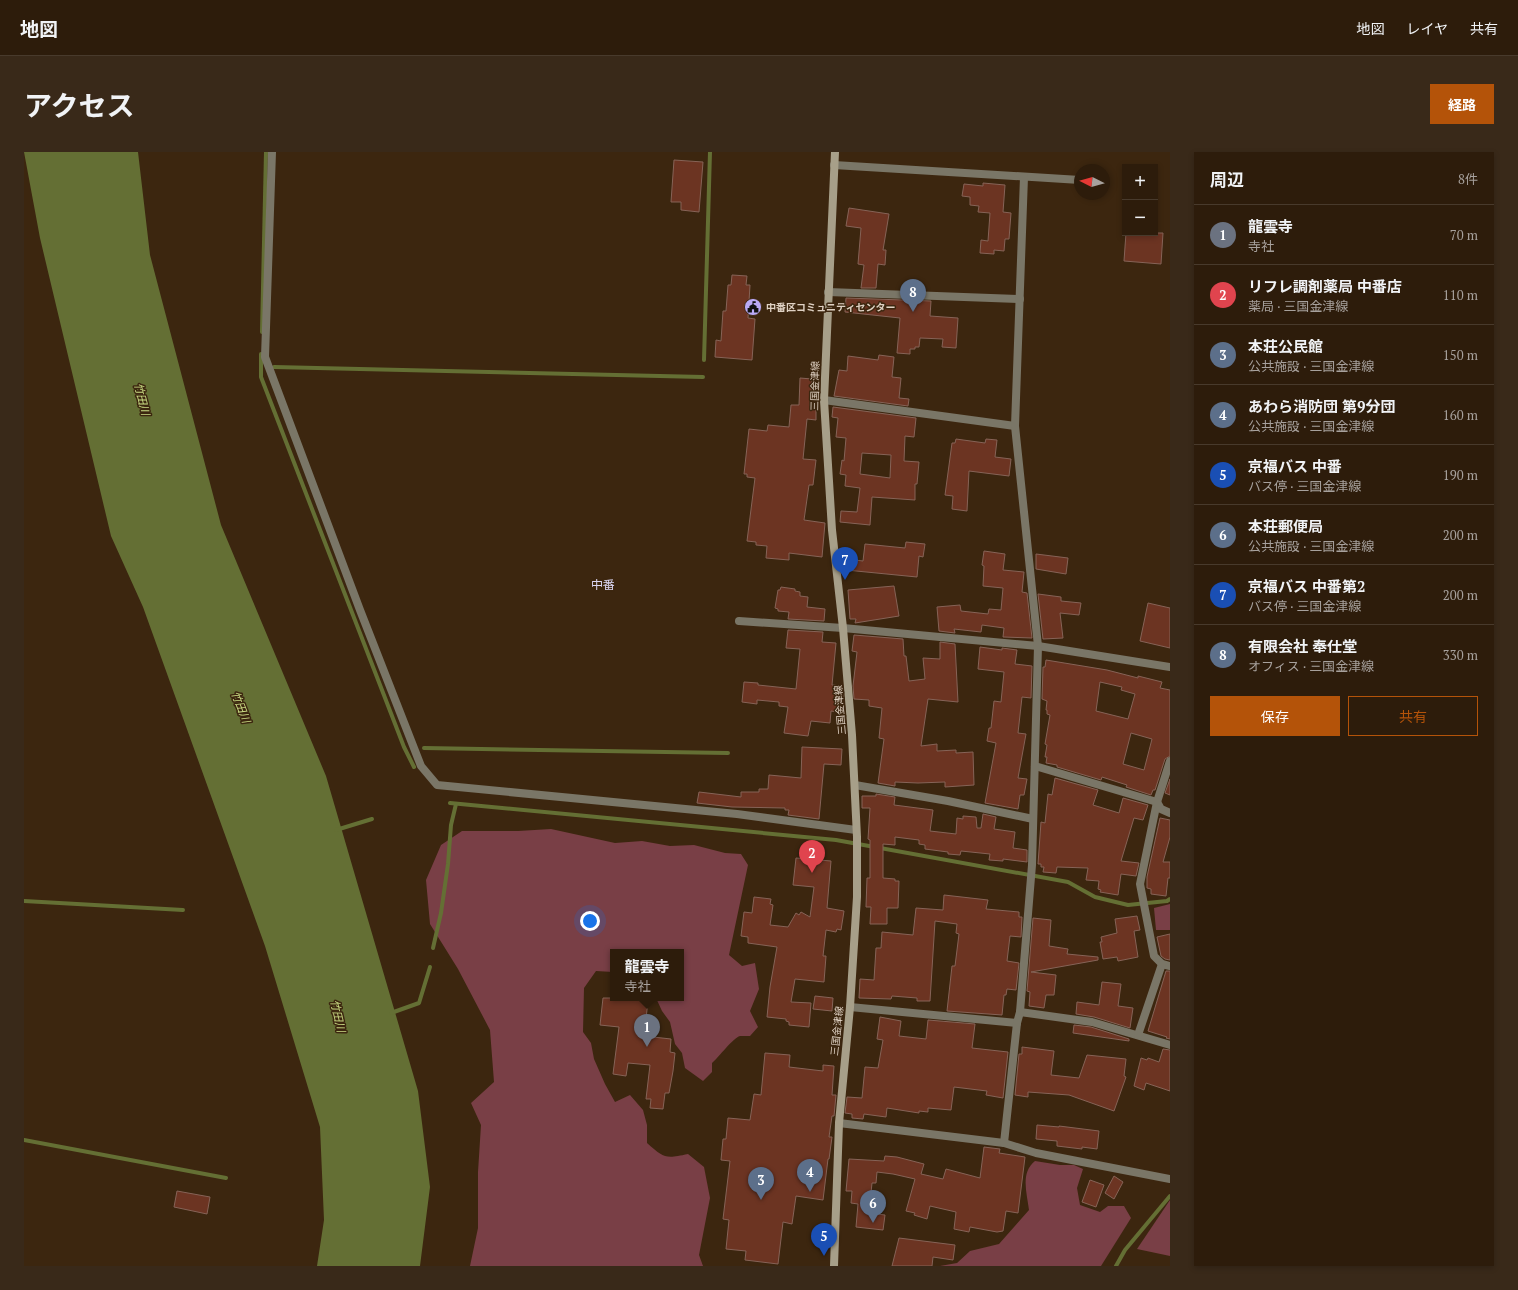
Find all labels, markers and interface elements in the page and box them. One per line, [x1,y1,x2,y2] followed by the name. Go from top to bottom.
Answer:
[20,16,58,41] text: 地図
[1356,19,1384,38] text: 地図
[1406,19,1448,38] text: レイヤ
[1470,19,1498,38] text: 共有
[1430,84,1494,124] button: 経路
[24,87,135,124] text: アクセス
[1074,164,1110,200] north arrow
[1122,164,1158,236] map controls
[1122,164,1158,200] button: +
[1210,168,1244,191] text: 周辺
[1458,170,1478,188] text: 8件
[1122,200,1158,236] button: −
[1248,216,1293,236] text: 龍雲寺
[1219,226,1227,244] text: 1
[1450,226,1478,244] text: 70 m
[1248,237,1274,255] text: 寺社
[1248,276,1402,296] text: リフレ調剤薬局 中番店
[900,279,926,312] pin: 8
[1219,286,1227,304] text: 2
[1443,286,1478,304] text: 110 m
[743,297,763,317] public building icon: 中番区コミュニティセンター
[1248,297,1348,315] text: 薬局 · 三国金津線
[766,301,895,314] place label: 中番区コミュニティセンター
[1248,336,1323,356] text: 本荘公民館
[1219,346,1227,364] text: 3
[1443,346,1478,364] text: 150 m
[1248,357,1374,375] text: 公共施設 · 三国金津線
[808,361,822,411] street label: 三国金津線
[131,381,153,418] water label: 竹田川
[1248,396,1396,416] text: あわら消防団 第9分団
[1219,406,1227,424] text: 4
[1443,406,1478,424] text: 160 m
[1248,417,1374,435] text: 公共施設 · 三国金津線
[1248,456,1342,476] text: 京福バス 中番
[1219,466,1227,484] text: 5
[1443,466,1478,484] text: 190 m
[1248,477,1361,495] text: バス停 · 三国金津線
[1248,516,1323,536] text: 本荘郵便局
[1219,526,1227,544] text: 6
[1443,526,1478,544] text: 200 m
[1248,537,1374,555] text: 公共施設 · 三国金津線
[832,547,858,580] pin: 7
[1248,576,1366,596] text: 京福バス 中番第2
[591,577,615,592] district label: 中番
[1219,586,1227,604] text: 7
[1443,586,1478,604] text: 200 m
[1248,597,1361,615] text: バス停 · 三国金津線
[1248,636,1357,656] text: 有限会社 奉仕堂
[1219,646,1227,664] text: 8
[1443,646,1478,664] text: 330 m
[1248,657,1374,675] text: オフィス · 三国金津線
[831,685,849,735] street label: 三国金津線
[229,689,254,726] water label: 竹田川
[1210,696,1340,736] button: 保存
[1348,696,1478,736] button: 共有
[799,840,825,873] pin: 2
[580,911,600,931] your location
[610,949,684,1001] popup
[624,956,670,976] text: 龍雲寺
[624,977,651,995] text: 寺社
[327,998,349,1035] water label: 竹田川
[828,1005,846,1057] street label: 三国金津線
[634,1014,660,1047] pin: 1
[797,1159,823,1192] pin: 4
[748,1167,774,1200] pin: 3
[860,1190,886,1223] pin: 6
[811,1223,837,1256] pin: 5

